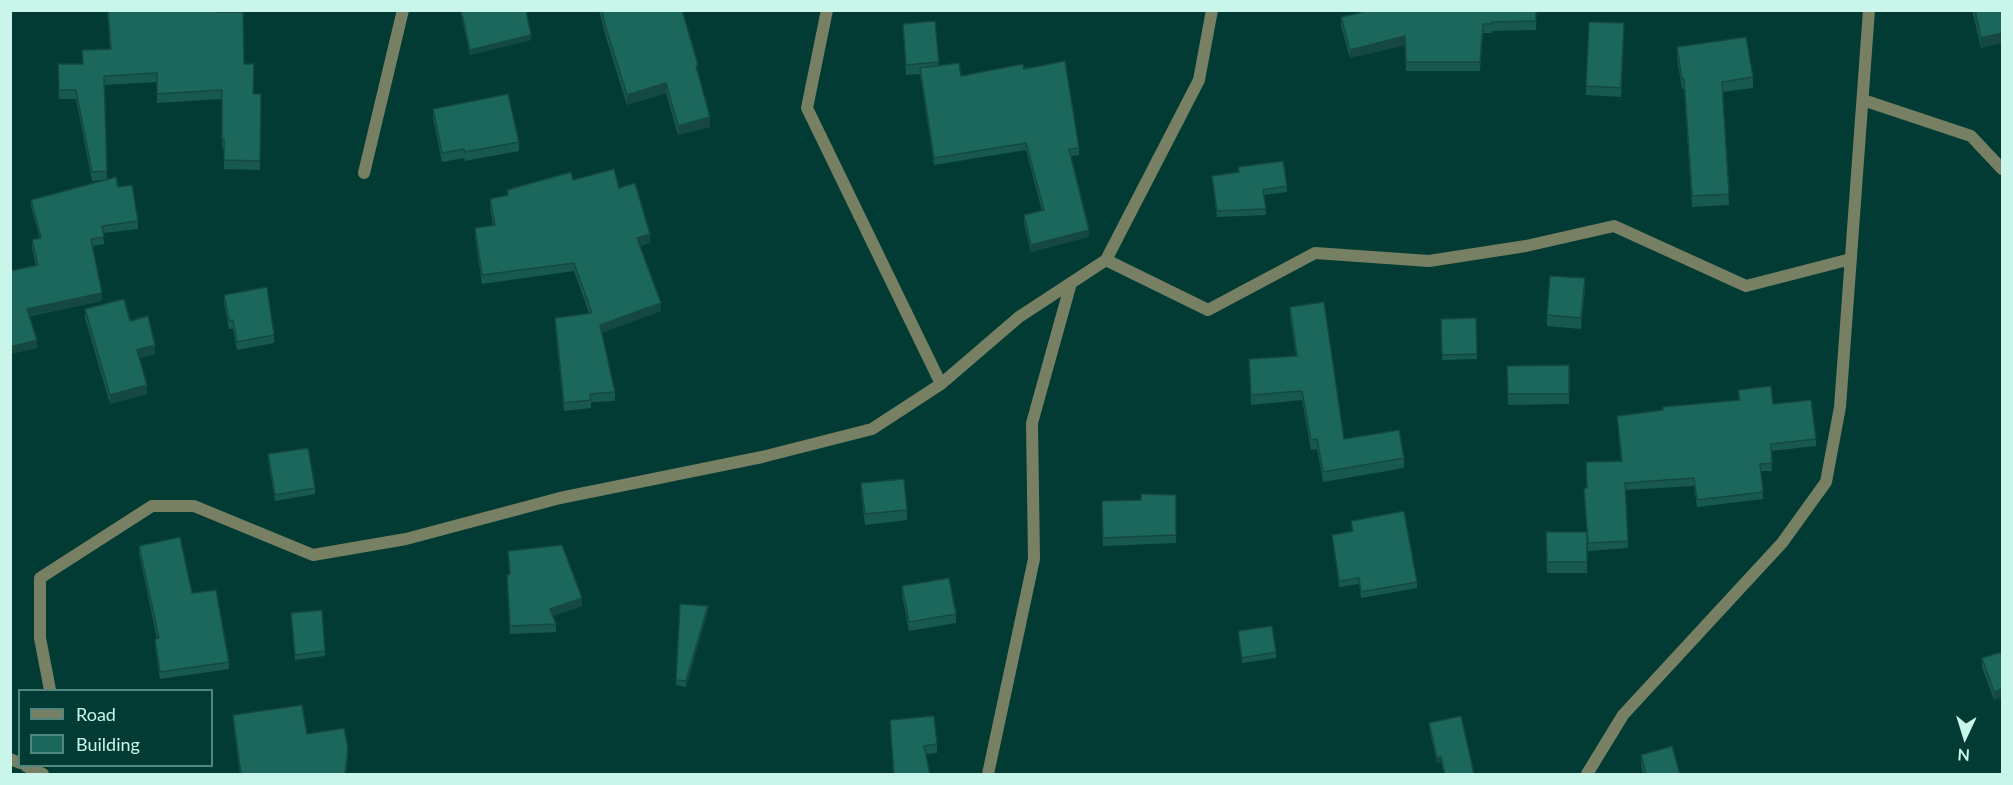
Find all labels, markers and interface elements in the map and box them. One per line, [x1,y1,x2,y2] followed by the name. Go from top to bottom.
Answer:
[18,689,213,767] legend
[76,703,116,725] text: Road
[1935,707,1995,767] north arrow
[76,733,140,755] text: Building
[1957,746,1971,765] text: N

